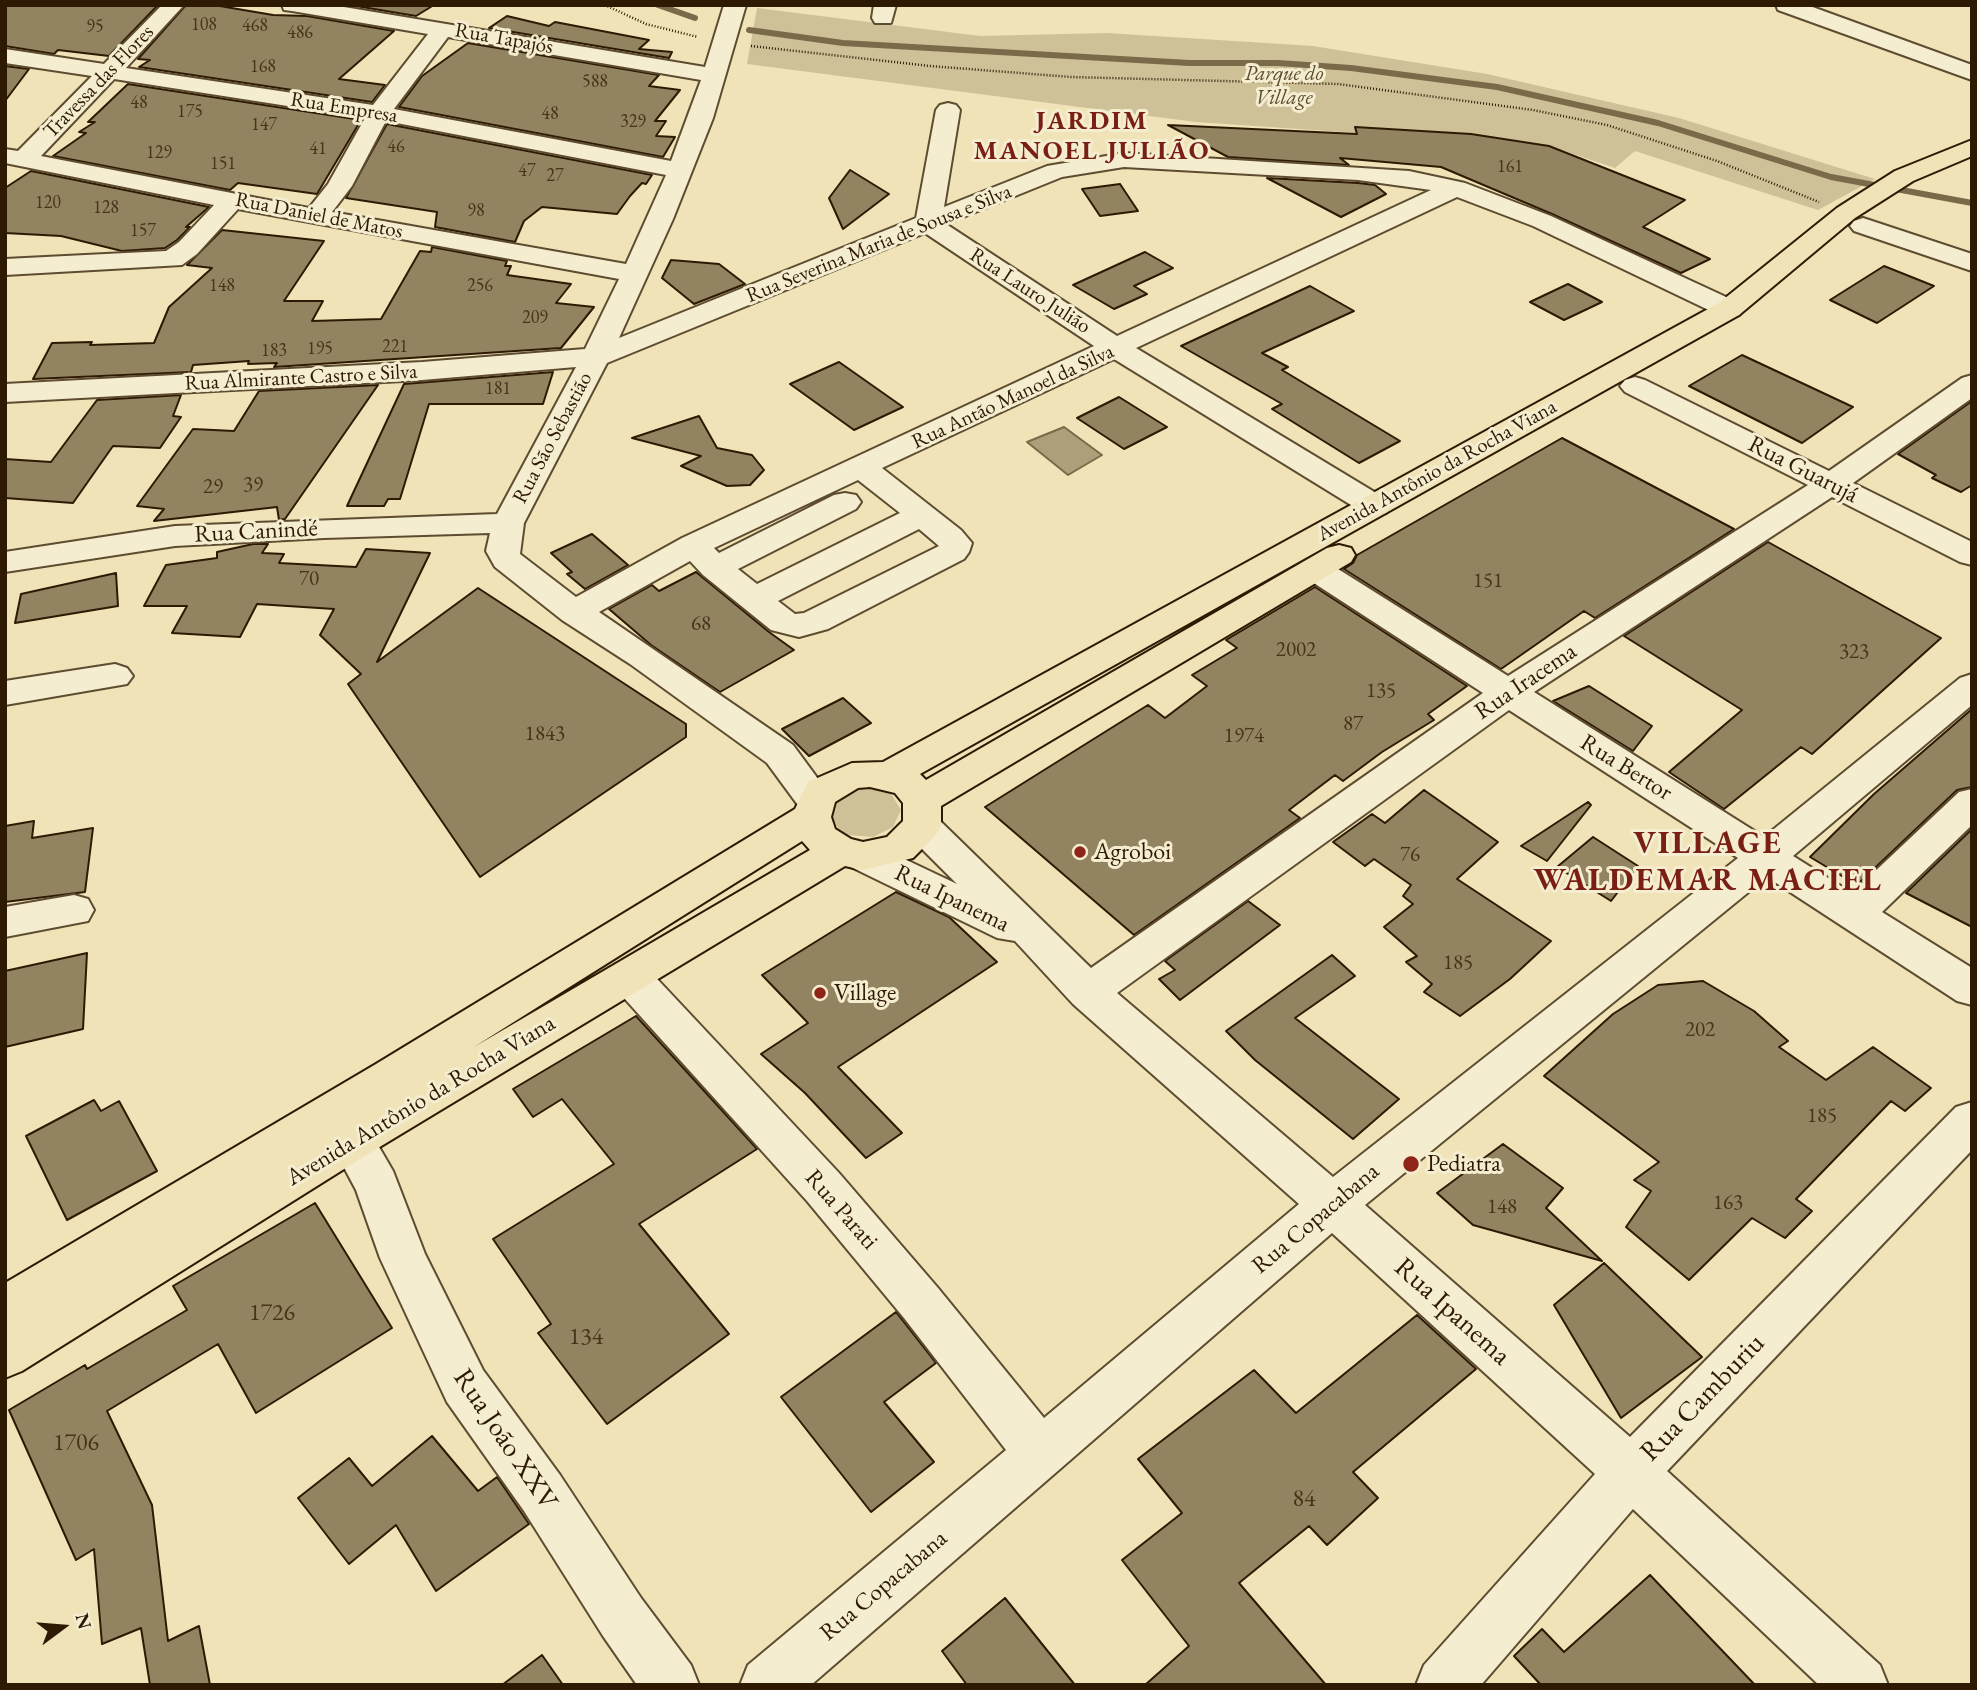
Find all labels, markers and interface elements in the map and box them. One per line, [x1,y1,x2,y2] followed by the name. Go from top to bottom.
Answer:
[191,14,217,36] house number: 108
[242,15,268,37] house number: 468
[86,16,104,38] house number: 95
[453,18,555,60] street label: Rua Tapajós
[38,20,160,144] street label: Travessa das Flores
[287,22,313,44] house number: 486
[250,56,276,78] house number: 168
[1244,61,1324,111] park label: Parque do Village
[582,71,608,93] house number: 588
[289,87,399,129] street label: Rua Empresa
[130,92,148,114] house number: 48
[177,101,203,123] house number: 175
[541,103,559,125] house number: 48
[975,106,1209,168] district label: JARDIM MANOEL JULIÃO
[620,111,646,133] house number: 329
[251,114,277,136] house number: 147
[387,136,405,158] house number: 46
[309,138,327,160] house number: 41
[146,142,172,164] house number: 129
[210,153,236,175] house number: 151
[1497,156,1523,178] house number: 161
[518,160,536,182] house number: 47
[546,165,564,187] house number: 27
[743,179,1015,309] street label: Rua Severina Maria de Sousa e Silva
[233,187,405,245] street label: Rua Daniel de Matos
[35,192,61,214] house number: 120
[93,197,119,219] house number: 128
[467,200,485,222] house number: 98
[130,220,156,242] house number: 157
[965,243,1095,339] street label: Rua Lauro Julião
[209,275,235,297] house number: 148
[467,275,493,297] house number: 256
[522,307,548,329] house number: 209
[382,336,408,358] house number: 221
[307,338,333,360] house number: 195
[908,339,1118,455] street label: Rua Antão Manoel da Silva
[261,340,287,362] house number: 183
[184,359,418,397] street label: Rua Almirante Castro e Silva
[508,368,598,508] street label: Rua São Sebastião
[485,378,511,400] house number: 181
[1313,395,1561,547] street label: Avenida Antônio da Rocha Viana
[1743,430,1863,510] street label: Rua Guarujá
[243,472,263,498] house number: 39
[203,474,223,500] house number: 29
[194,514,318,550] street label: Rua Canindé
[299,566,319,592] house number: 70
[1473,568,1503,594] house number: 151
[691,611,711,637] house number: 68
[1276,637,1316,663] house number: 2002
[1470,637,1582,727] street label: Rua Iracema
[1839,639,1869,665] house number: 323
[1366,678,1396,704] house number: 135
[1343,711,1363,737] house number: 87
[525,721,565,747] house number: 1843
[1224,723,1264,749] house number: 1974
[1575,728,1677,808] street label: Rua Bertor
[1535,825,1881,900] district label: VILLAGE WALDEMAR MACIEL
[1094,838,1171,866] place label: Agroboi
[1400,842,1420,868] house number: 76
[1072,844,1088,860] marker: Agroboi
[890,859,1014,939] street label: Rua Ipanema
[1443,950,1473,976] house number: 185
[834,979,896,1007] place label: Village
[812,985,828,1001] marker: Village
[281,1009,561,1193] street label: Avenida Antônio da Rocha Viana
[1685,1017,1715,1043] house number: 202
[1807,1103,1837,1129] house number: 185
[1427,1150,1501,1178] place label: Pediatra
[1401,1154,1421,1174] marker: Pediatra
[1246,1157,1386,1281] street label: Rua Copacabana
[798,1164,884,1256] street label: Rua Parati
[1713,1190,1743,1216] house number: 163
[1487,1194,1517,1220] house number: 148
[1387,1251,1517,1373] street label: Rua Ipanema
[249,1299,295,1327] house number: 1726
[569,1323,603,1351] house number: 134
[1634,1327,1772,1469] street label: Rua Camburiu
[445,1363,565,1517] street label: Rua João XXV
[53,1429,99,1457] house number: 1706
[1292,1485,1316,1513] house number: 84
[814,1524,954,1648] street label: Rua Copacabana
[28,1592,98,1662] north arrow
[70,1610,98,1632] text: N

